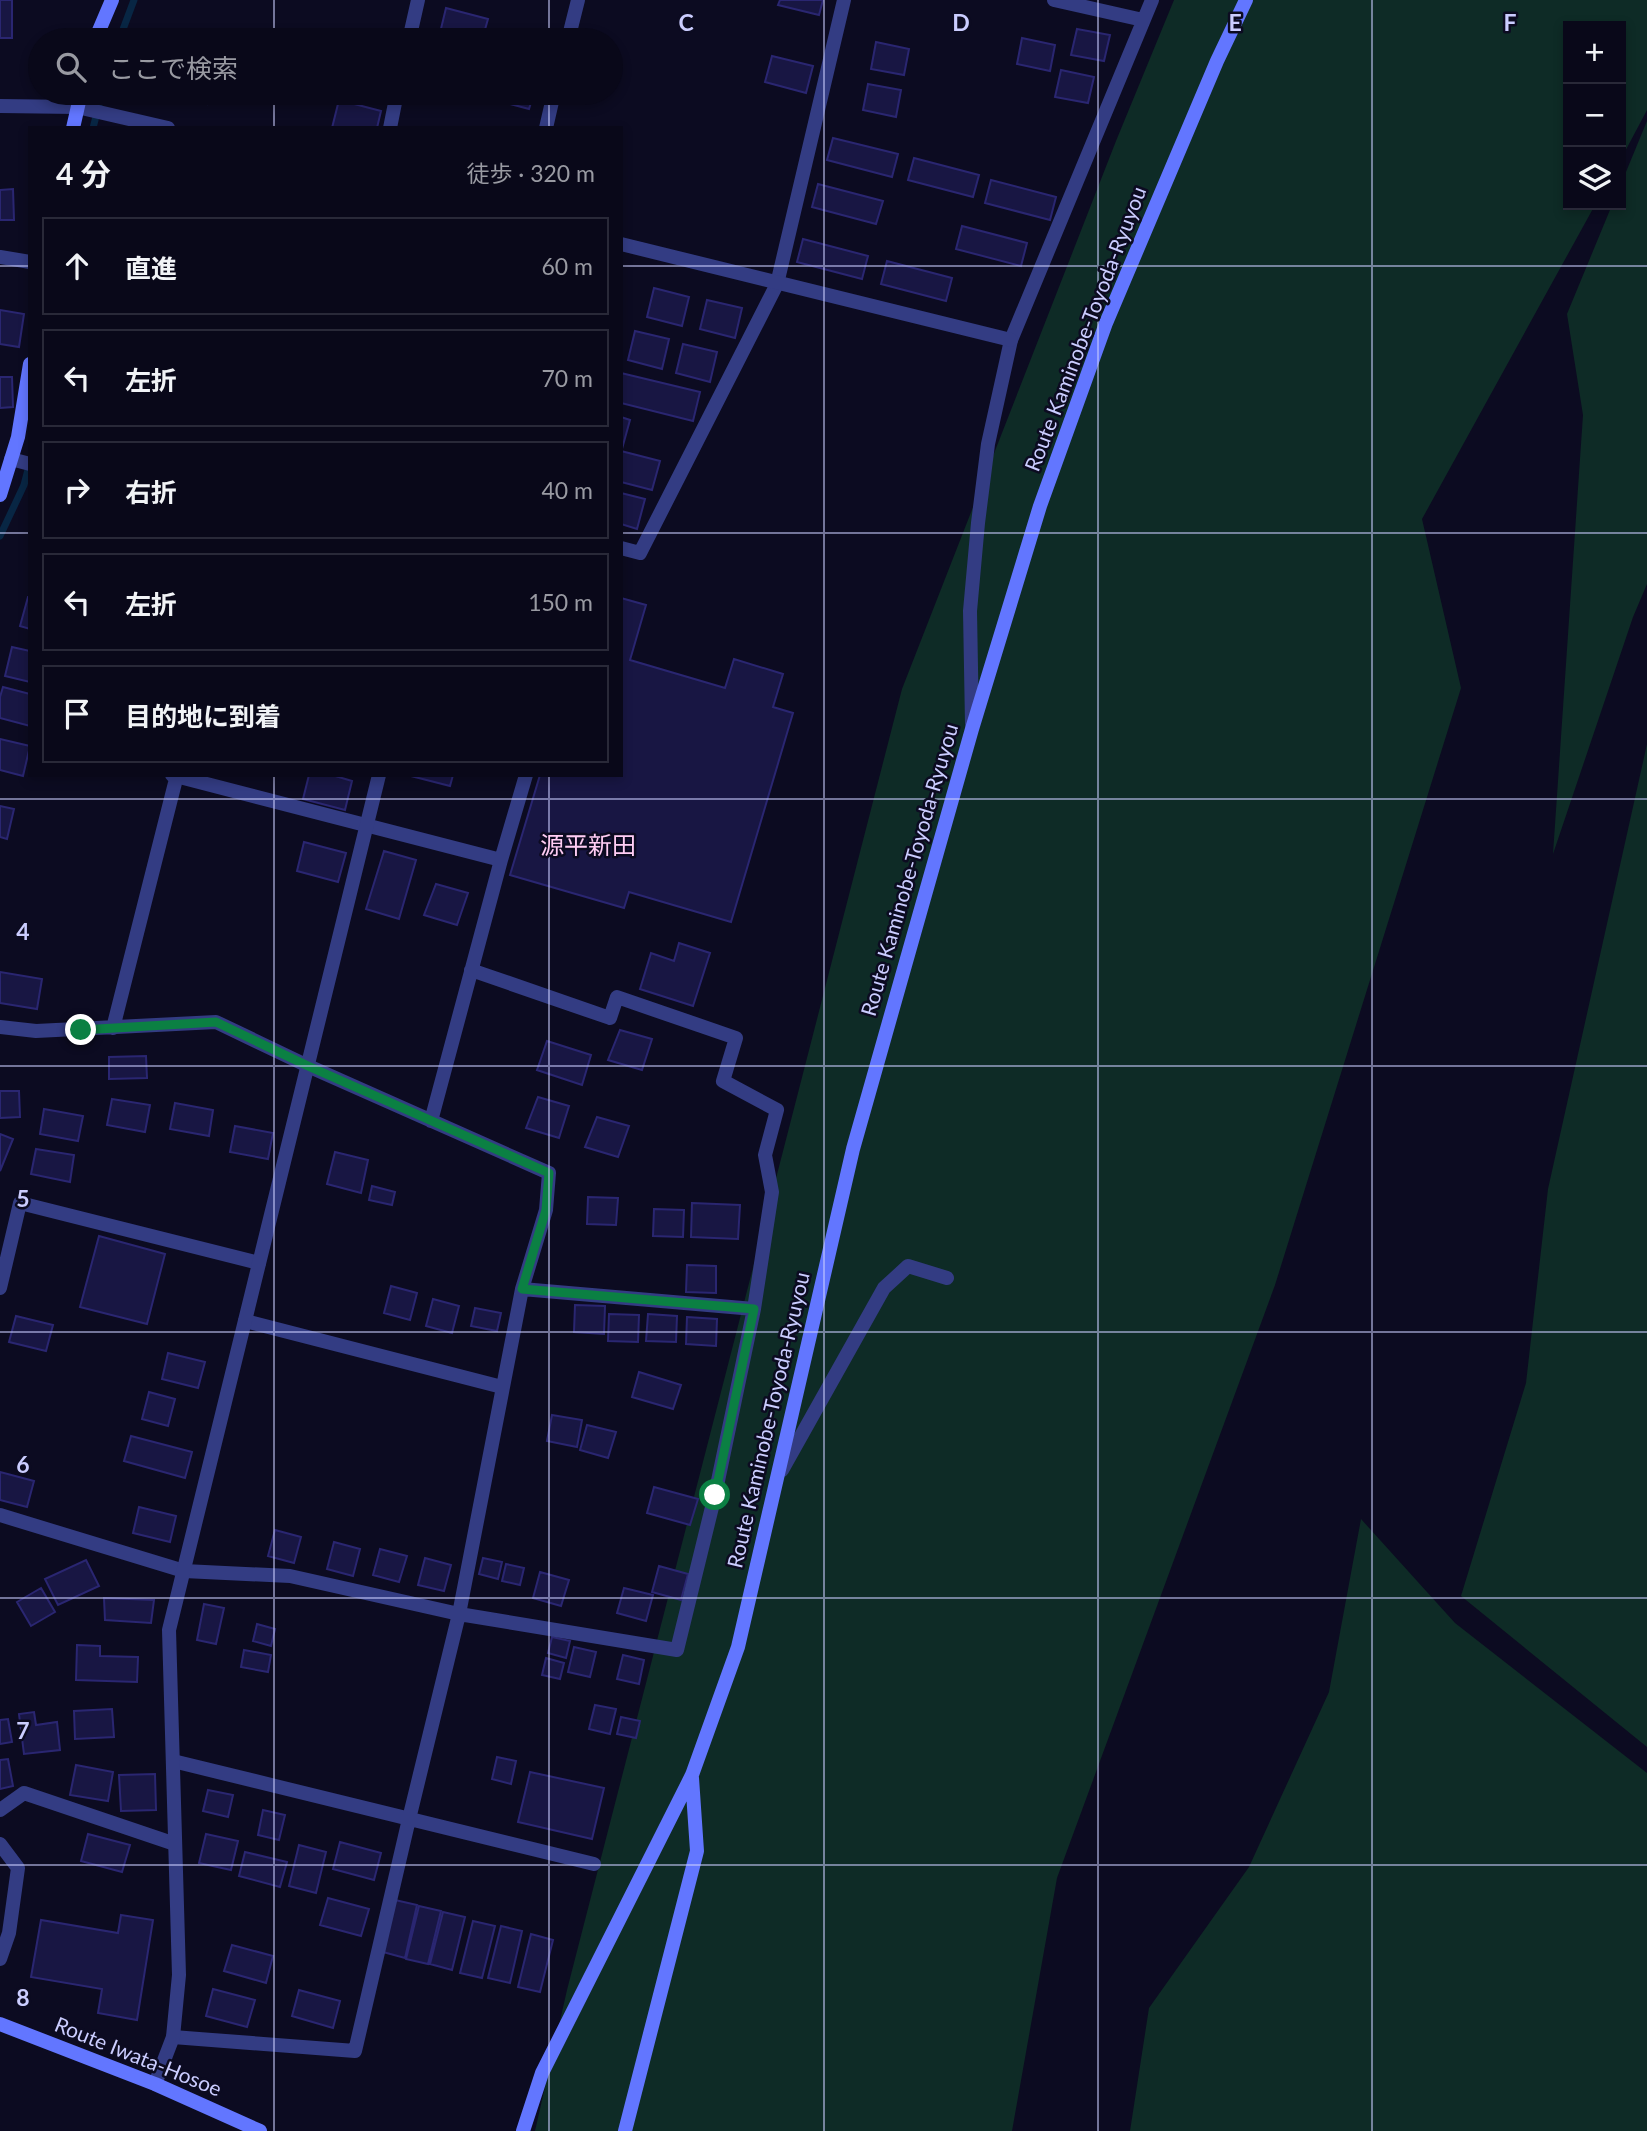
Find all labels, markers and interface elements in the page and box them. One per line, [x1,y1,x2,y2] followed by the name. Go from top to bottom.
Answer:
[678,8,694,36] text: C
[952,8,970,36] text: D
[1228,8,1242,36] text: E
[1503,8,1517,36] text: F
[1563,21,1626,210] map controls
[1563,21,1626,84] button: +
[28,28,623,105] search box
[52,48,90,86] icon: search
[108,52,238,84] text: ここで検索
[1563,84,1626,147] button: −
[1563,147,1626,210] button: layers
[56,155,111,191] text: 4 分
[466,159,595,187] text: 徒歩 · 320 m
[1019,183,1151,474] street label: Route Kaminobe-Toyoda-Ryuyou
[58,247,96,285] icon: ahead
[125,252,177,284] text: 直進
[542,252,593,280] text: 60 m
[58,359,96,397] icon: left
[125,364,177,396] text: 左折
[542,364,593,392] text: 70 m
[58,471,96,509] icon: right
[125,476,177,508] text: 右折
[542,476,593,504] text: 40 m
[58,583,96,621] icon: left
[125,588,177,620] text: 左折
[528,588,593,616] text: 150 m
[58,695,96,733] icon: arrive
[125,700,281,732] text: 目的地に到着
[855,721,962,1019] street label: Route Kaminobe-Toyoda-Ryuyou
[540,830,636,859] district label: 源平新田
[16,917,30,945] text: 4
[65,1014,96,1045] route end
[16,1184,30,1212] text: 5
[721,1269,814,1570] street label: Route Kaminobe-Toyoda-Ryuyou
[16,1450,30,1478] text: 6
[699,1479,730,1510] route start
[16,1716,30,1744] text: 7
[16,1983,30,2011] text: 8
[51,2011,226,2101] street label: Route Iwata-Hosoe

